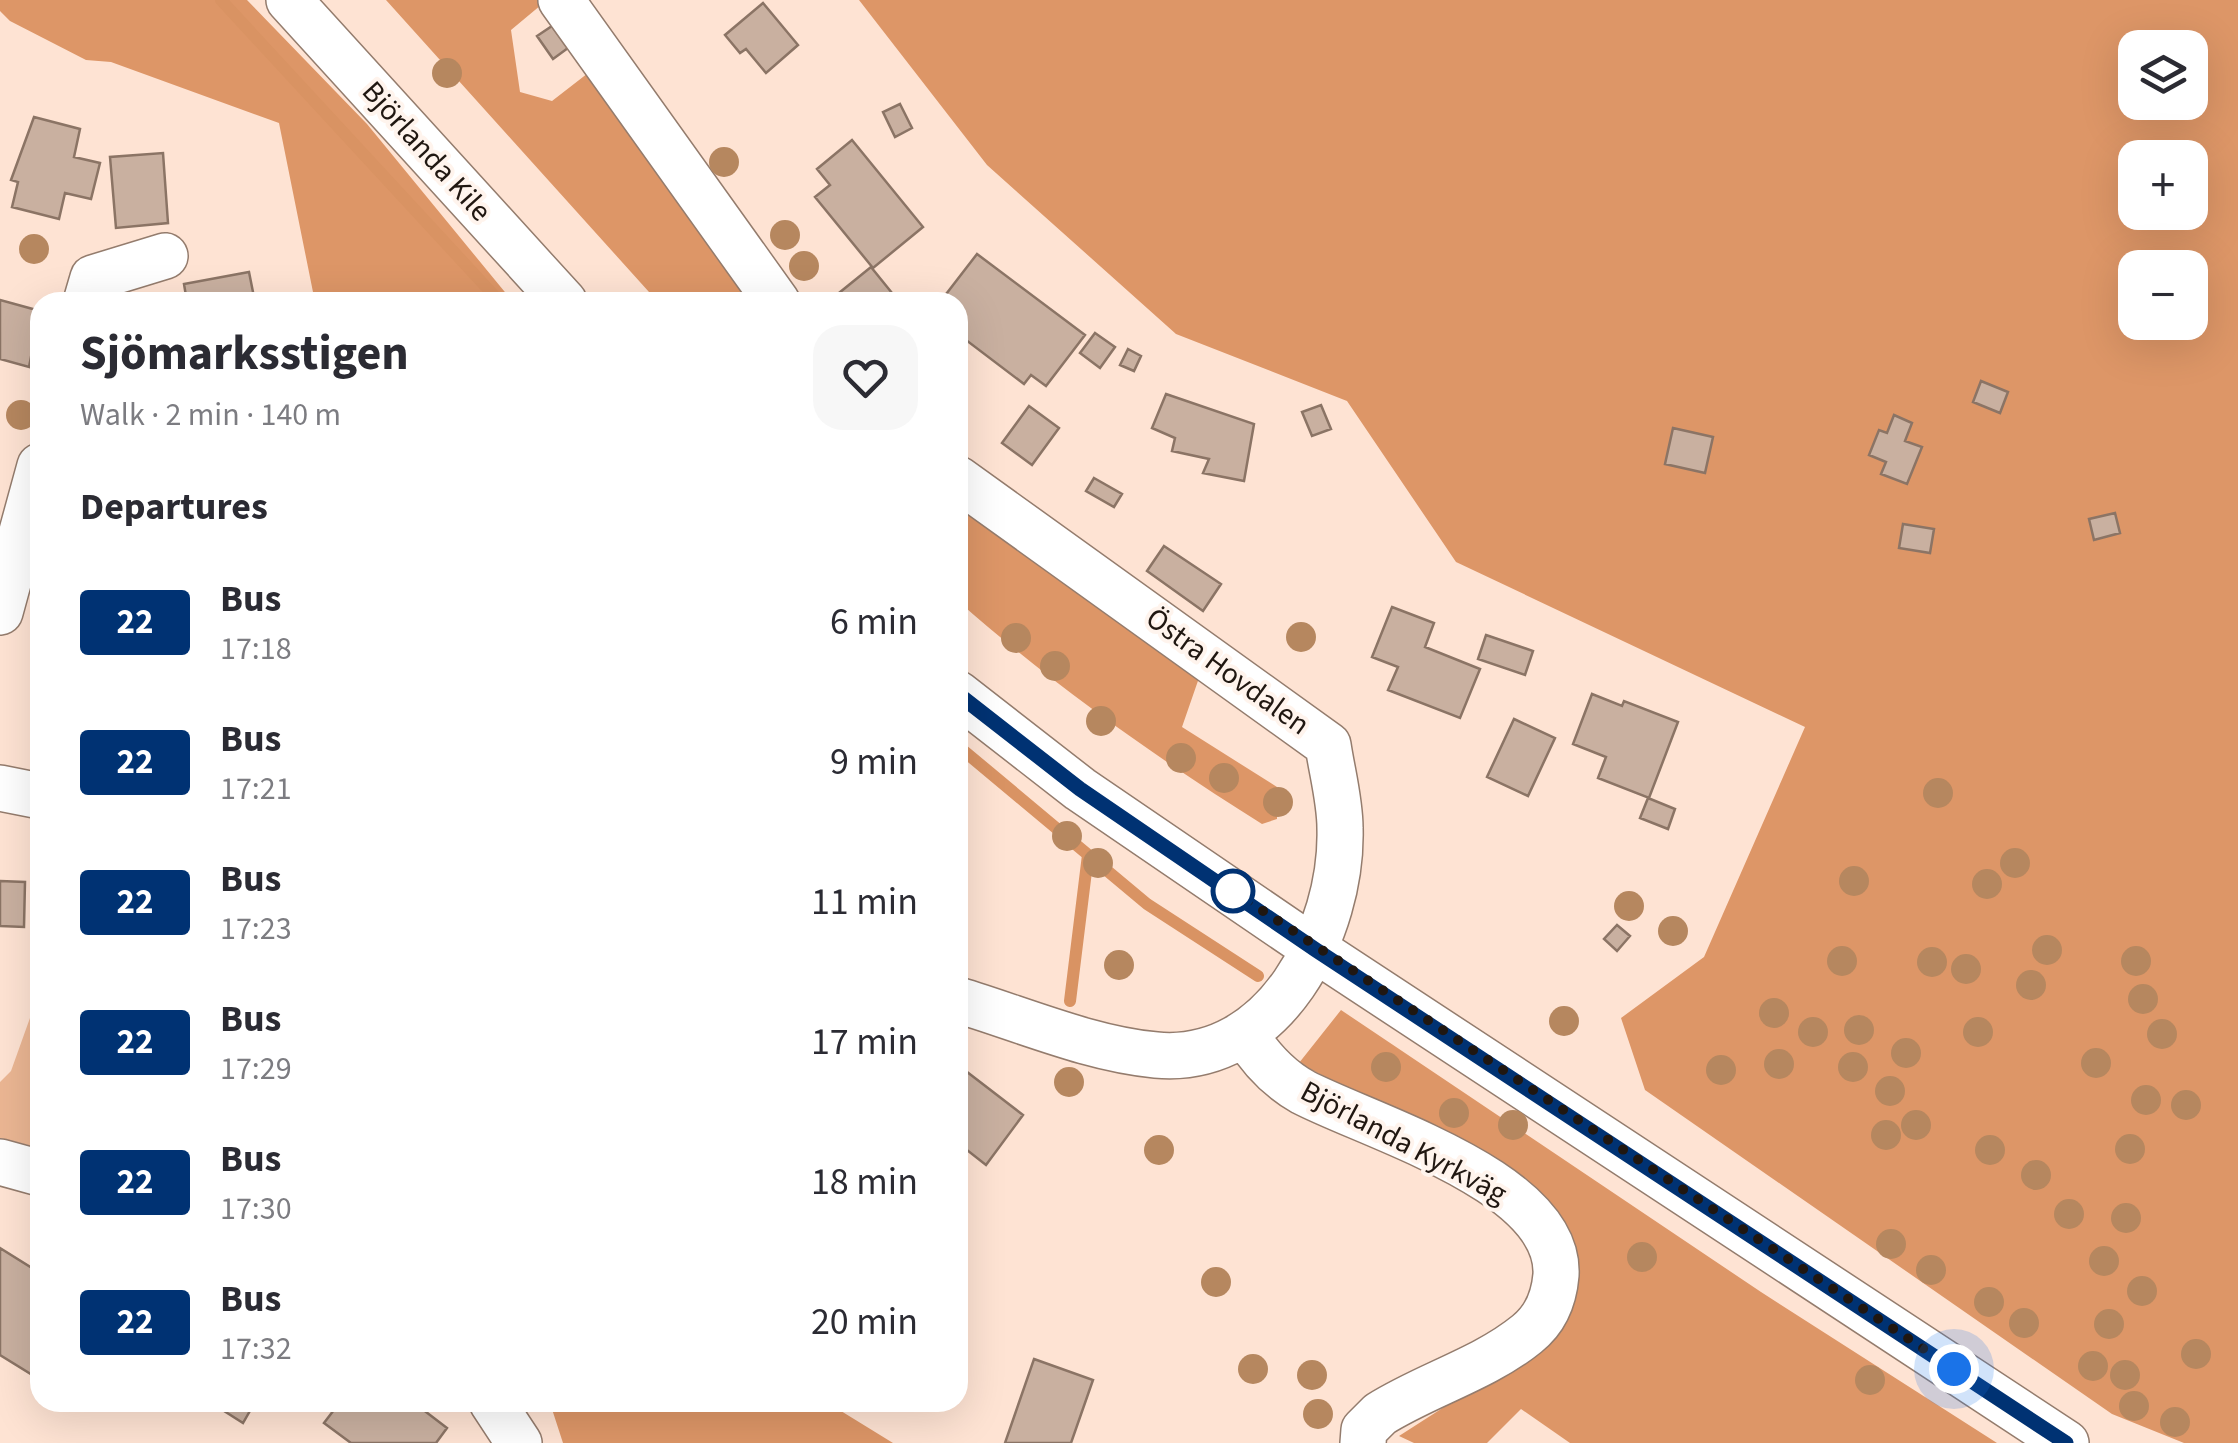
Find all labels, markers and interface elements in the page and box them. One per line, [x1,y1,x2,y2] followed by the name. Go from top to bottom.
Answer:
[2118,30,2208,340] map controls
[2118,30,2208,120] button: layers
[352,72,501,231] street label: Björlanda Kile
[2118,140,2208,230] button: +
[2118,250,2208,340] button: −
[80,320,409,388] text: Sjömarksstigen
[813,325,918,430] button: heart
[80,392,341,438] text: Walk · 2 min · 140 m
[80,480,268,534] text: Departures
[220,572,281,626] text: Bus
[830,595,918,649] text: 6 min
[117,597,153,647] text: 22
[1137,597,1318,746] street label: Östra Hovdalen
[220,626,292,672] text: 17:18
[220,712,281,766] text: Bus
[830,735,918,789] text: 9 min
[117,737,153,787] text: 22
[220,766,292,812] text: 17:21
[220,852,281,906] text: Bus
[1212,870,1254,912] unlabelled marker
[811,875,918,929] text: 11 min
[117,877,153,927] text: 22
[220,906,292,952] text: 17:23
[220,992,281,1046] text: Bus
[811,1015,918,1069] text: 17 min
[117,1017,153,1067] text: 22
[220,1046,292,1092] text: 17:29
[1293,1070,1515,1215] street label: Björlanda Kyrkväg
[220,1132,281,1186] text: Bus
[811,1155,918,1209] text: 18 min
[117,1157,153,1207] text: 22
[220,1186,292,1232] text: 17:30
[220,1272,281,1326] text: Bus
[811,1295,918,1349] text: 20 min
[117,1297,153,1347] text: 22
[220,1326,292,1372] text: 17:32
[1929,1344,1979,1394] your location

